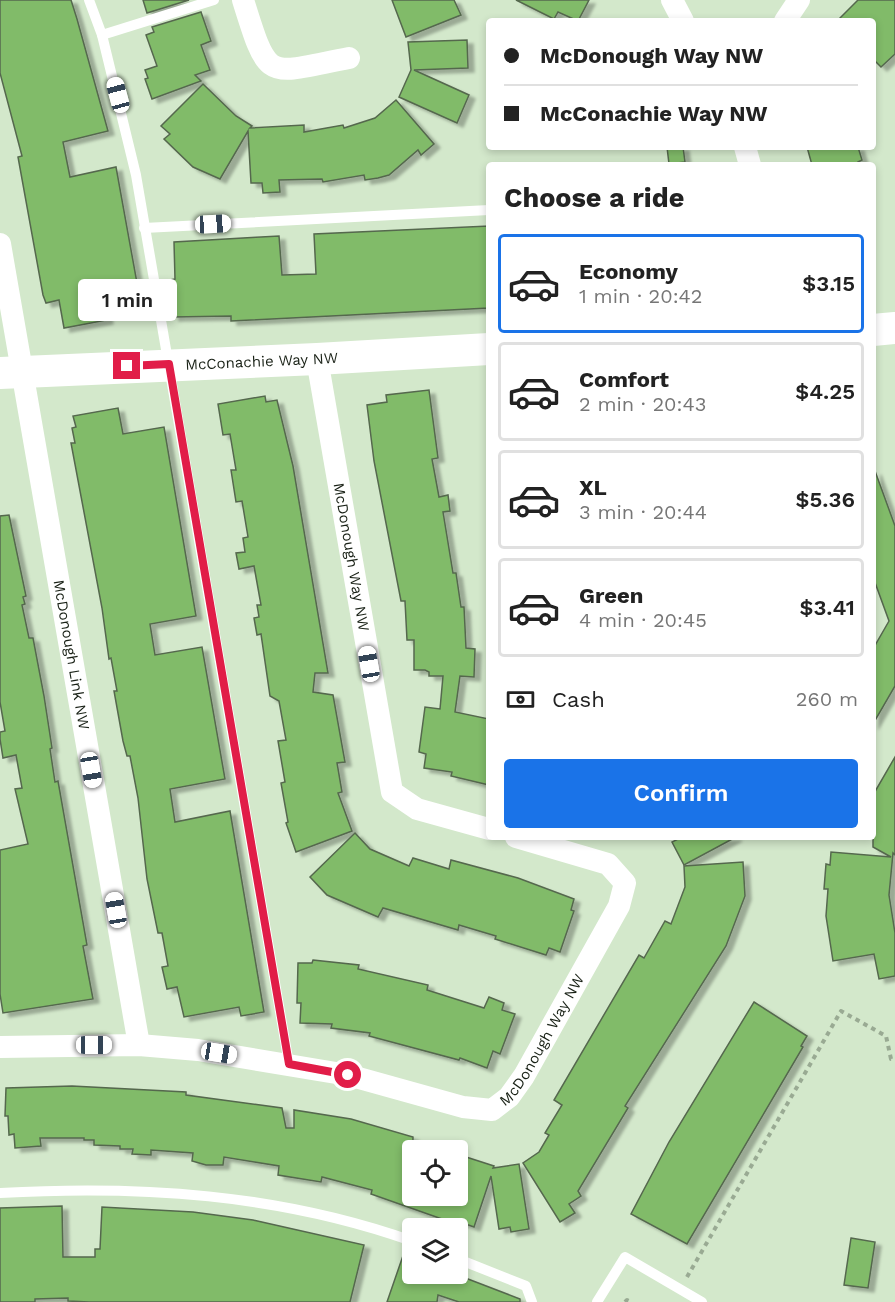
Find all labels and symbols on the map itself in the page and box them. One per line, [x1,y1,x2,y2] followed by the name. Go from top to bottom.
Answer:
[105,75,131,115] car
[195,214,231,234] car
[78,279,176,321] callout: 1 min
[185,349,339,374] street label: McConachie Way NW
[113,352,140,379] route end
[330,481,373,633] street label: McDonough Way NW
[49,578,93,731] street label: McDonough Link NW
[357,645,381,683] car
[79,751,103,789] car
[104,891,128,929] car
[496,971,588,1110] street label: McDonough Way NW
[76,1036,112,1054] car
[200,1041,238,1065] car
[334,1061,361,1088] route start

